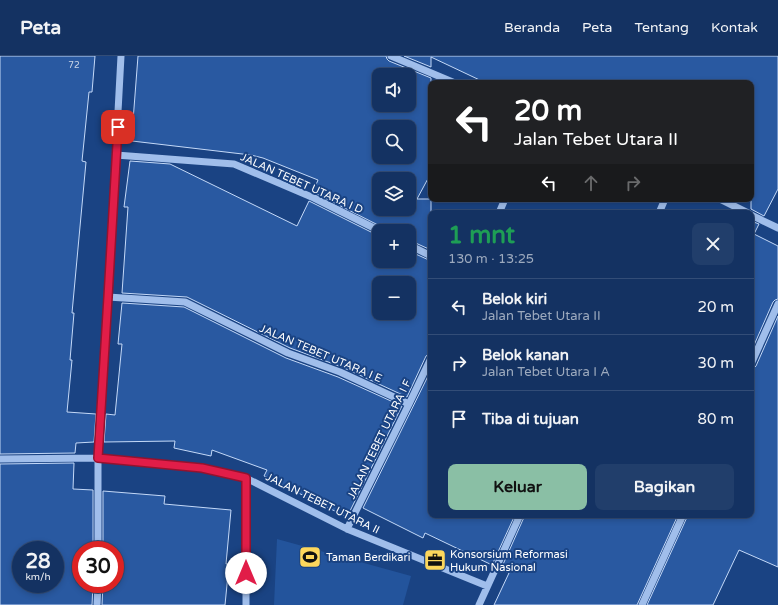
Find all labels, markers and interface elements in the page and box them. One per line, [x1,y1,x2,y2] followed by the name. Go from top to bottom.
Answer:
[20,17,61,39] text: Peta
[504,19,560,36] text: Beranda
[582,19,612,36] text: Peta
[634,19,689,36] text: Tentang
[711,19,758,36] text: Kontak
[68,60,80,71] house number: 72
[372,68,416,320] map controls
[372,68,416,112] button: sound
[514,94,582,128] text: 20 m
[448,96,500,148] icon: left
[101,110,135,144] pin
[107,116,129,138] icon: arrive
[372,120,416,164] button: search
[514,128,678,150] text: Jalan Tebet Utara II
[238,150,365,216] street label: JALAN TEBET UTARA I D
[372,172,416,216] button: layers
[538,172,560,194] icon: left
[580,172,602,194] icon: ahead
[622,172,644,194] icon: right
[448,221,515,250] text: 1 mnt
[692,223,734,265] button: close
[372,224,416,268] button: +
[448,251,534,267] text: 130 m · 13:25
[372,276,416,320] button: −
[482,290,547,308] text: Belok kiri
[448,296,470,318] icon: left
[697,298,734,316] text: 20 m
[482,308,601,324] text: Jalan Tebet Utara II
[258,322,384,385] street label: JALAN TEBET UTARA I E
[482,346,569,364] text: Belok kanan
[448,352,470,374] icon: right
[697,354,734,372] text: 30 m
[482,364,610,380] text: Jalan Tebet Utara I A
[345,377,414,501] street label: JALAN TEBET UTARA I F
[448,408,470,430] icon: arrive
[482,410,579,428] text: Tiba di tujuan
[697,410,734,428] text: 80 m
[448,464,587,510] button: Keluar
[595,464,734,510] button: Bagikan
[264,470,382,537] street label: JALAN TEBET UTARA II
[72,541,124,593] speed limit sign: 30
[297,544,323,570] sports icon: Taman Berdikari
[422,547,448,573] office icon: Konsorsium Reformasi Hukum Nasional
[450,548,568,574] place label: Konsorsium Reformasi Hukum Nasional
[25,550,51,574] text: 28
[326,551,410,564] place label: Taman Berdikari
[225,552,267,594] position arrow
[25,571,51,583] text: km/h

